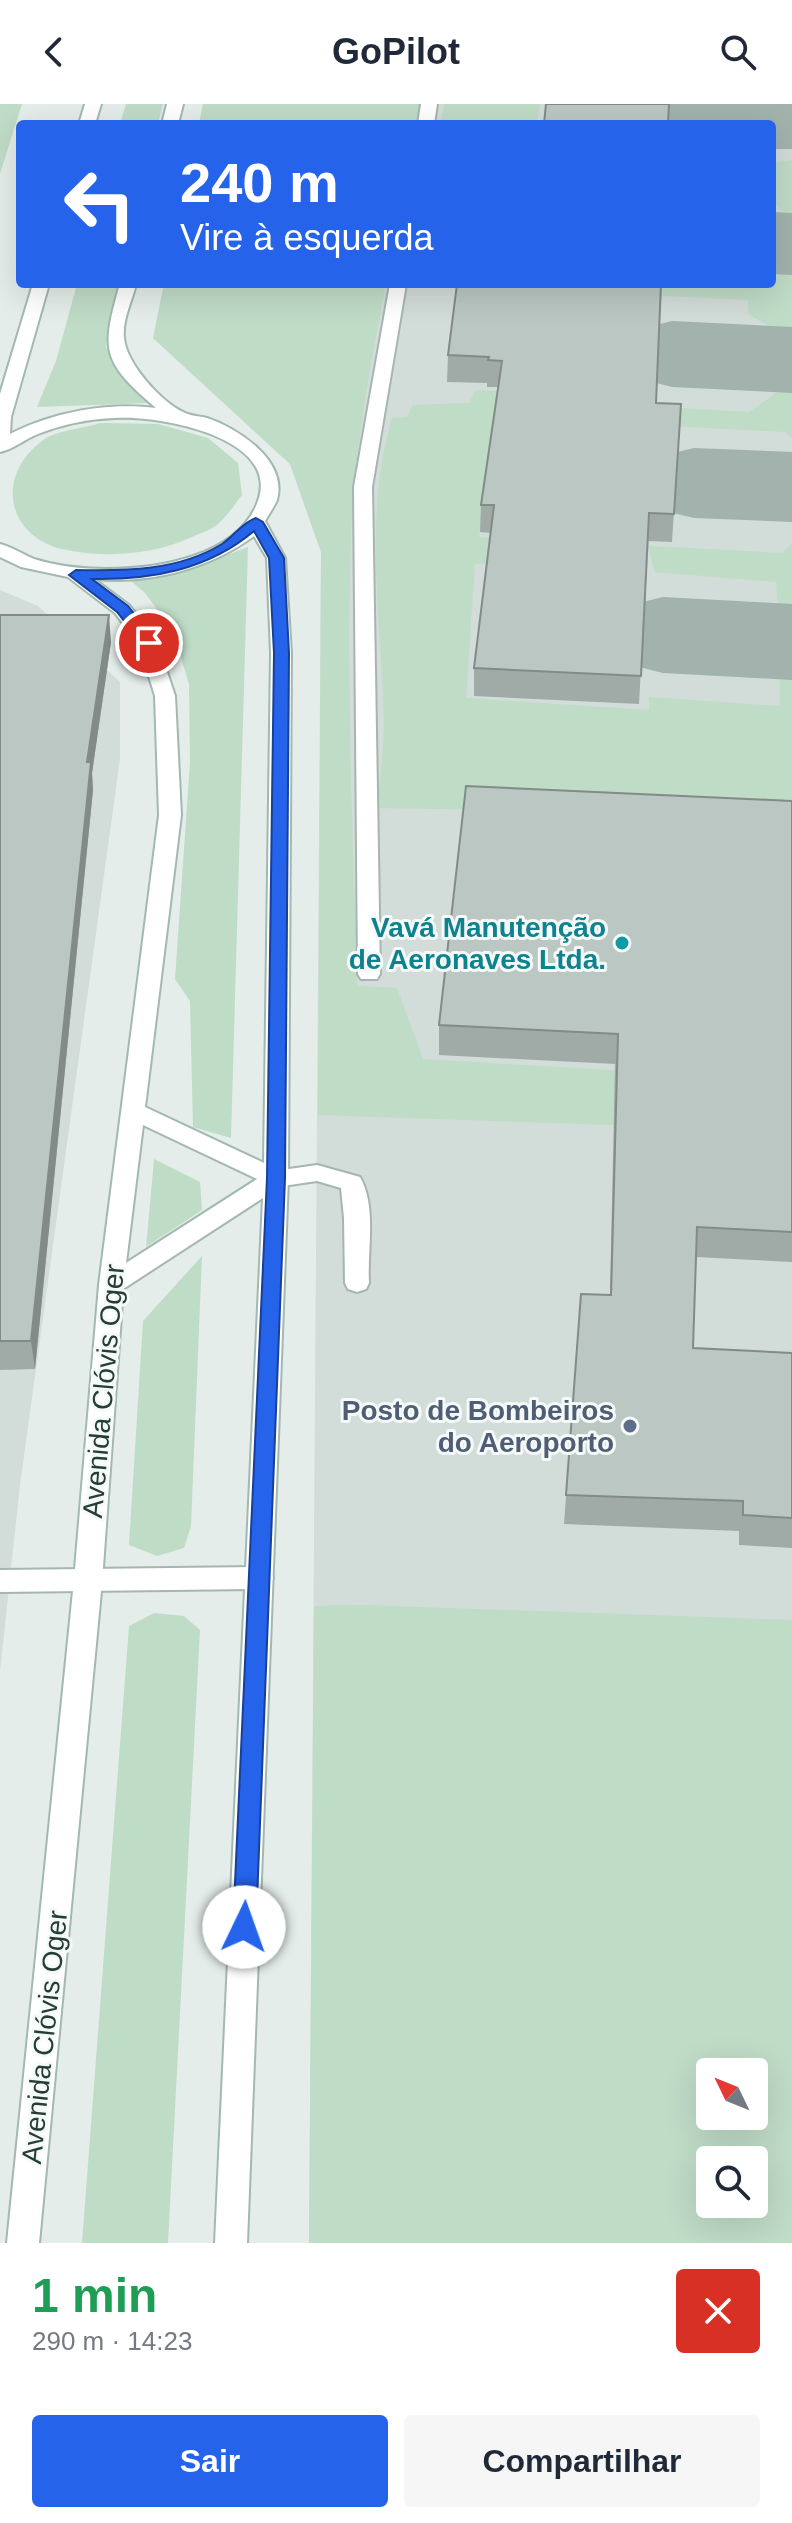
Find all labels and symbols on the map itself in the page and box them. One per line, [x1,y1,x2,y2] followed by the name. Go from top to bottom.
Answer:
[115,609,183,677] pin
[349,912,606,975] place label: Vavá Manutenção de Aeronaves Ltda.
[613,934,631,952] marker: Vavá Manutenção de Aeronaves Ltda.
[77,1263,130,1519] street label: Avenida Clóvis Oger
[342,1395,614,1458] place label: Posto de Bombeiros do Aeroporto
[621,1417,639,1435] marker: Posto de Bombeiros do Aeroporto
[202,1885,286,1969] position arrow
[16,1909,73,2165] street label: Avenida Clóvis Oger
[696,2058,768,2130] north arrow

